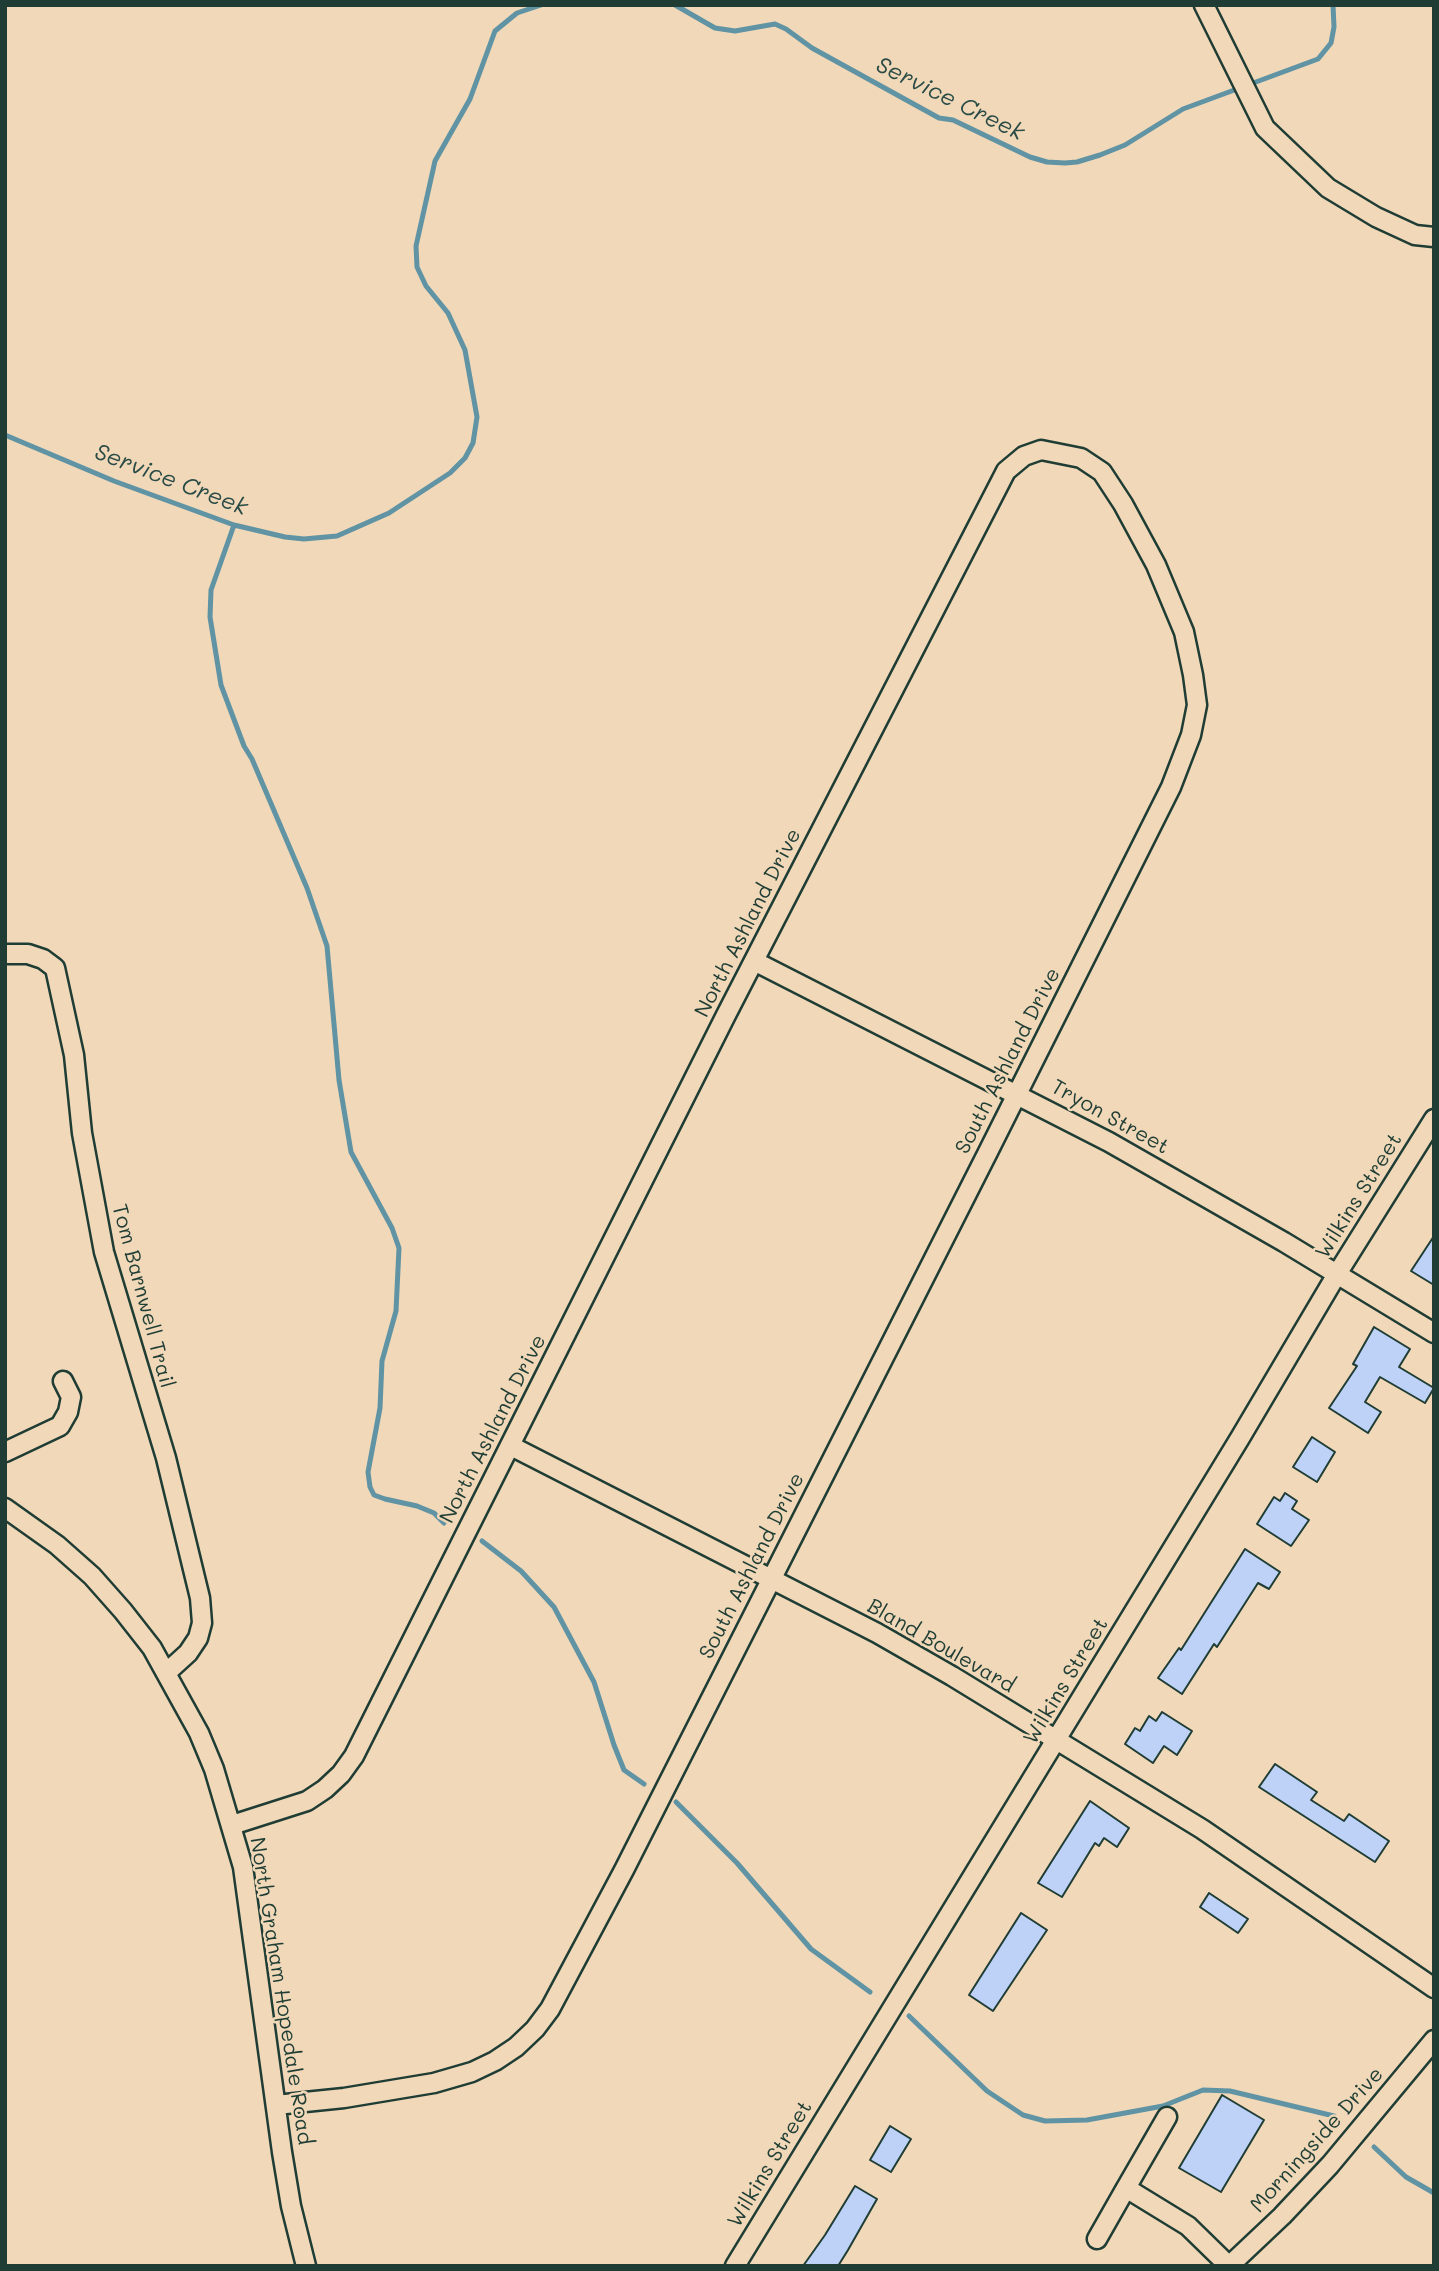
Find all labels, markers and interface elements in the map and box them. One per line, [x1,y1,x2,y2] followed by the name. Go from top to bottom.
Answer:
[871,51,1029,147] water label: Service Creek
[91,438,251,522] water label: Service Creek
[689,824,807,1022] street label: North Ashland Drive
[950,964,1066,1158] street label: South Ashland Drive
[1047,1074,1173,1160] street label: Tryon Street
[1310,1129,1408,1263] street label: Wilkins Street
[106,1201,180,1391] street label: Tom Barnwell Trail
[434,1330,552,1528] street label: North Ashland Drive
[694,1469,810,1663] street label: South Ashland Drive
[863,1593,1019,1699] street label: Bland Boulevard
[1018,1613,1114,1749] street label: Wilkins Street
[244,1835,318,2147] street label: North Graham Hopedale Road
[1245,2062,1389,2218] street label: Morningside Drive
[722,2096,818,2232] street label: Wilkins Street

